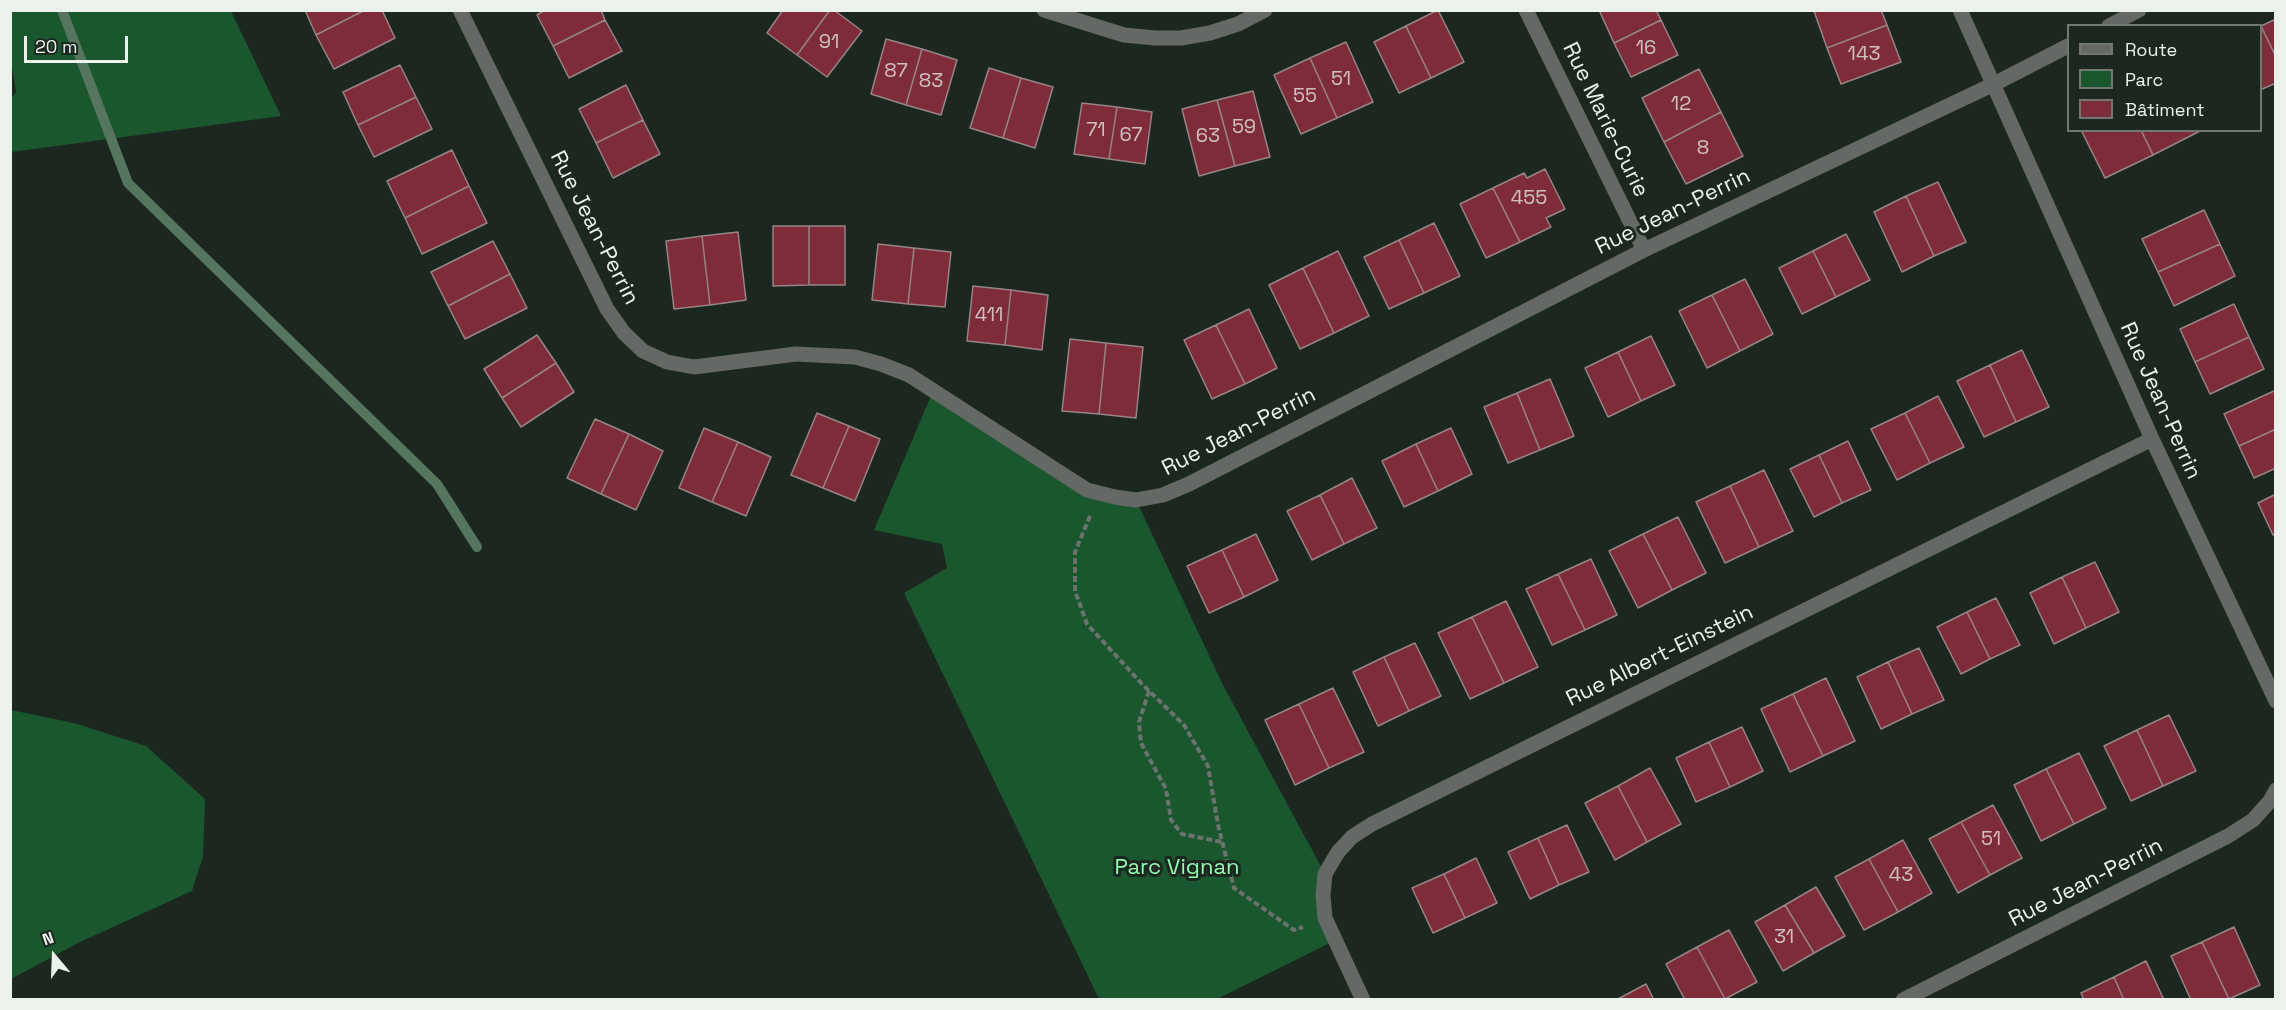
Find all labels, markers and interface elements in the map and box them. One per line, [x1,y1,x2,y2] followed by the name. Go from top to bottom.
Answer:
[27,24,130,62] scale bar
[2067,24,2262,132] legend
[819,31,839,55] house number: 91
[35,35,78,58] text: 20 m
[1636,37,1656,61] house number: 16
[1556,38,1654,202] street label: Rue Marie-Curie
[2125,38,2177,61] text: Route
[1848,43,1880,67] house number: 143
[884,60,908,84] house number: 87
[1331,68,1351,92] house number: 51
[2125,68,2163,91] text: Parc
[919,70,943,94] house number: 83
[1293,85,1317,109] house number: 55
[1671,93,1691,117] house number: 12
[2125,98,2205,121] text: Bâtiment
[1232,116,1256,140] house number: 59
[1086,119,1106,143] house number: 71
[1119,124,1143,148] house number: 67
[1196,125,1220,149] house number: 63
[1697,137,1709,161] house number: 8
[544,147,644,309] street label: Rue Jean-Perrin
[1591,163,1755,261] street label: Rue Jean-Perrin
[1511,187,1547,211] house number: 455
[975,304,1003,328] house number: 411
[2114,318,2206,484] street label: Rue Jean-Perrin
[1158,382,1320,482] street label: Rue Jean-Perrin
[1562,599,1758,713] street label: Rue Albert-Einstein
[1981,828,2001,852] house number: 51
[2005,833,2167,933] street label: Rue Jean-Perrin
[1114,855,1240,881] park label: Parc Vignan
[1889,864,1913,888] house number: 43
[24,926,84,986] north arrow
[1774,926,1794,950] house number: 31
[39,927,56,950] text: N

